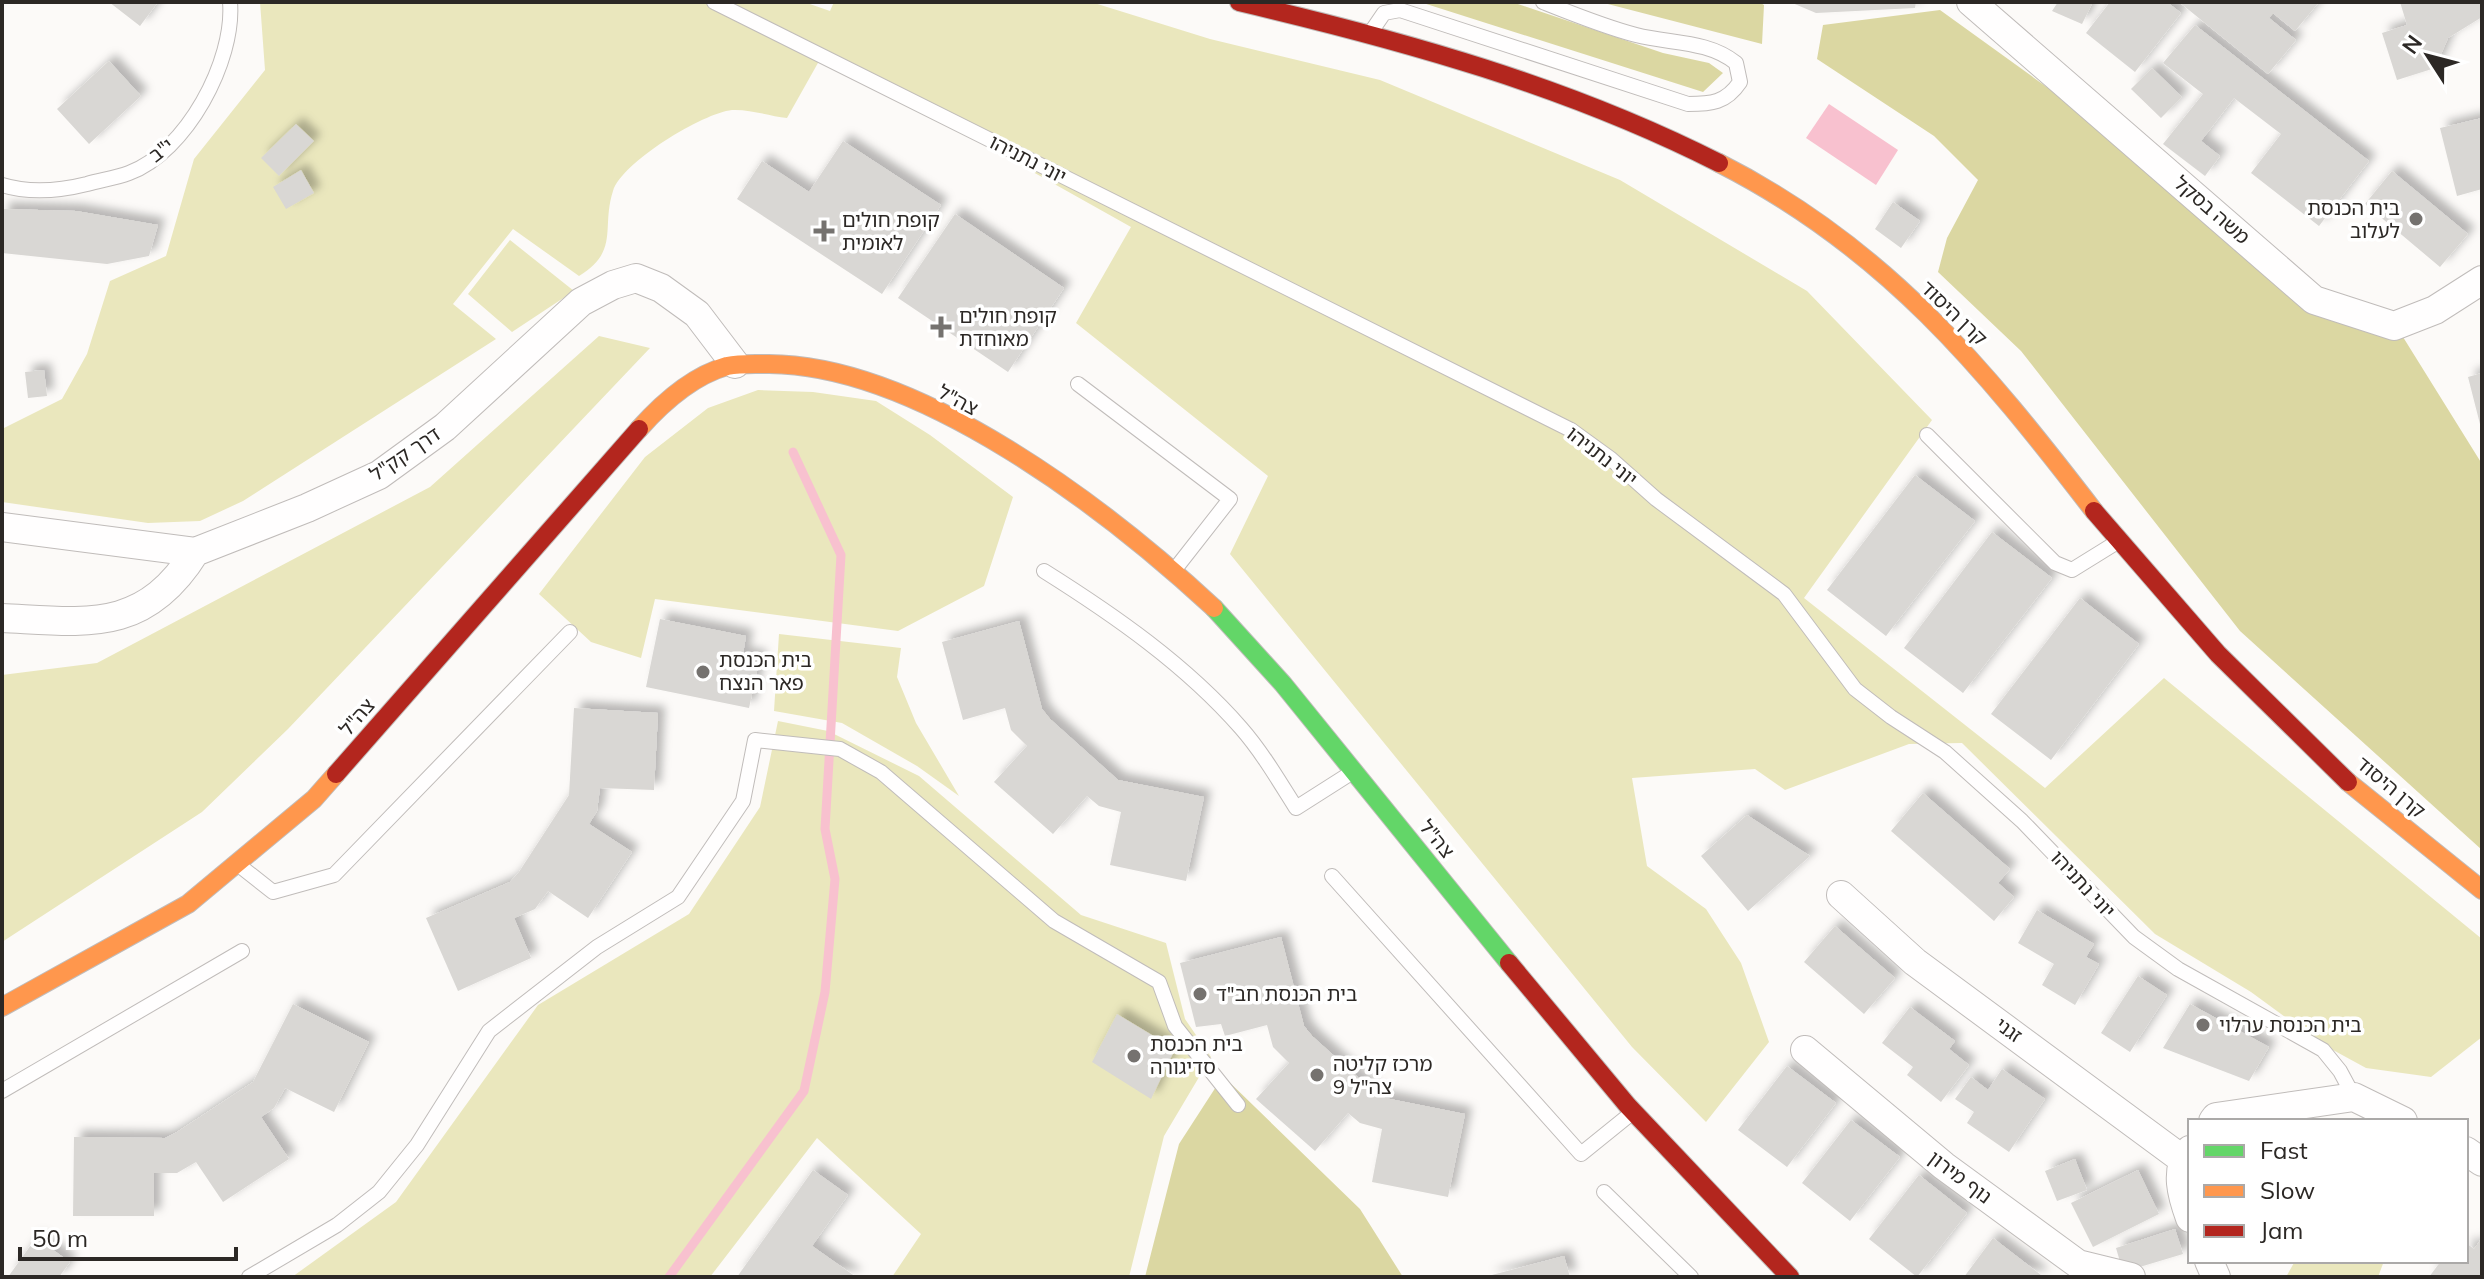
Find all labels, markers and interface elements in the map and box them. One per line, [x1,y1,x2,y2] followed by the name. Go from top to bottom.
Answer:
[2388,16,2468,96] north arrow
[2396,29,2428,59] text: N
[986,129,1071,189] street label: יוני נתניהו
[143,132,178,167] street label: י"ב
[2169,170,2255,249] street label: משה בסקל
[2307,195,2400,243] place label: בית הכנסת לעלוב
[842,207,940,255] place label: קופת חולים לאומית
[2407,210,2425,228] marker: בית הכנסת לעלוב
[813,220,835,242] marker: קופת חולים לאומית
[1916,275,1993,350] street label: קרן היסוד
[959,303,1057,351] place label: קופת חולים מאוחדת
[930,316,952,338] marker: קופת חולים מאוחדת
[934,379,983,420] street label: צה"ל
[1562,420,1643,491] street label: יוני נתניהו
[365,421,445,486] street label: דרך קק"ל
[719,647,812,695] place label: בית הכנסת פאר הנצח
[694,663,712,681] marker: בית הכנסת פאר הנצח
[333,693,380,741] street label: צה"ל
[2352,750,2431,823] street label: קרן היסוד
[1414,815,1460,863] street label: צה"ל
[2046,845,2121,923] street label: יוני נתניהו
[1216,981,1357,1006] place label: בית הכנסת חב"ד
[1191,985,1209,1003] marker: בית הכנסת חב"ד
[1991,1011,2028,1048] street label: זגני
[2219,1012,2362,1037] place label: בית הכנסת ערלוי
[2194,1016,2212,1034] marker: בית הכנסת ערלוי
[1150,1031,1243,1079] place label: בית הכנסת סדיגורה
[1125,1047,1143,1065] marker: בית הכנסת סדיגורה
[1333,1051,1432,1099] place label: מרכז קליטה צה"ל 9
[1308,1066,1326,1084] marker: מרכז קליטה צה"ל 9
[2188,1119,2468,1263] legend
[2260,1135,2308,1165] text: Fast
[1924,1145,1997,1209] street label: נוף מירון
[2260,1175,2315,1205] text: Slow
[20,1211,236,1261] scale bar
[2260,1215,2303,1245] text: Jam
[32,1223,88,1253] text: 50 m

